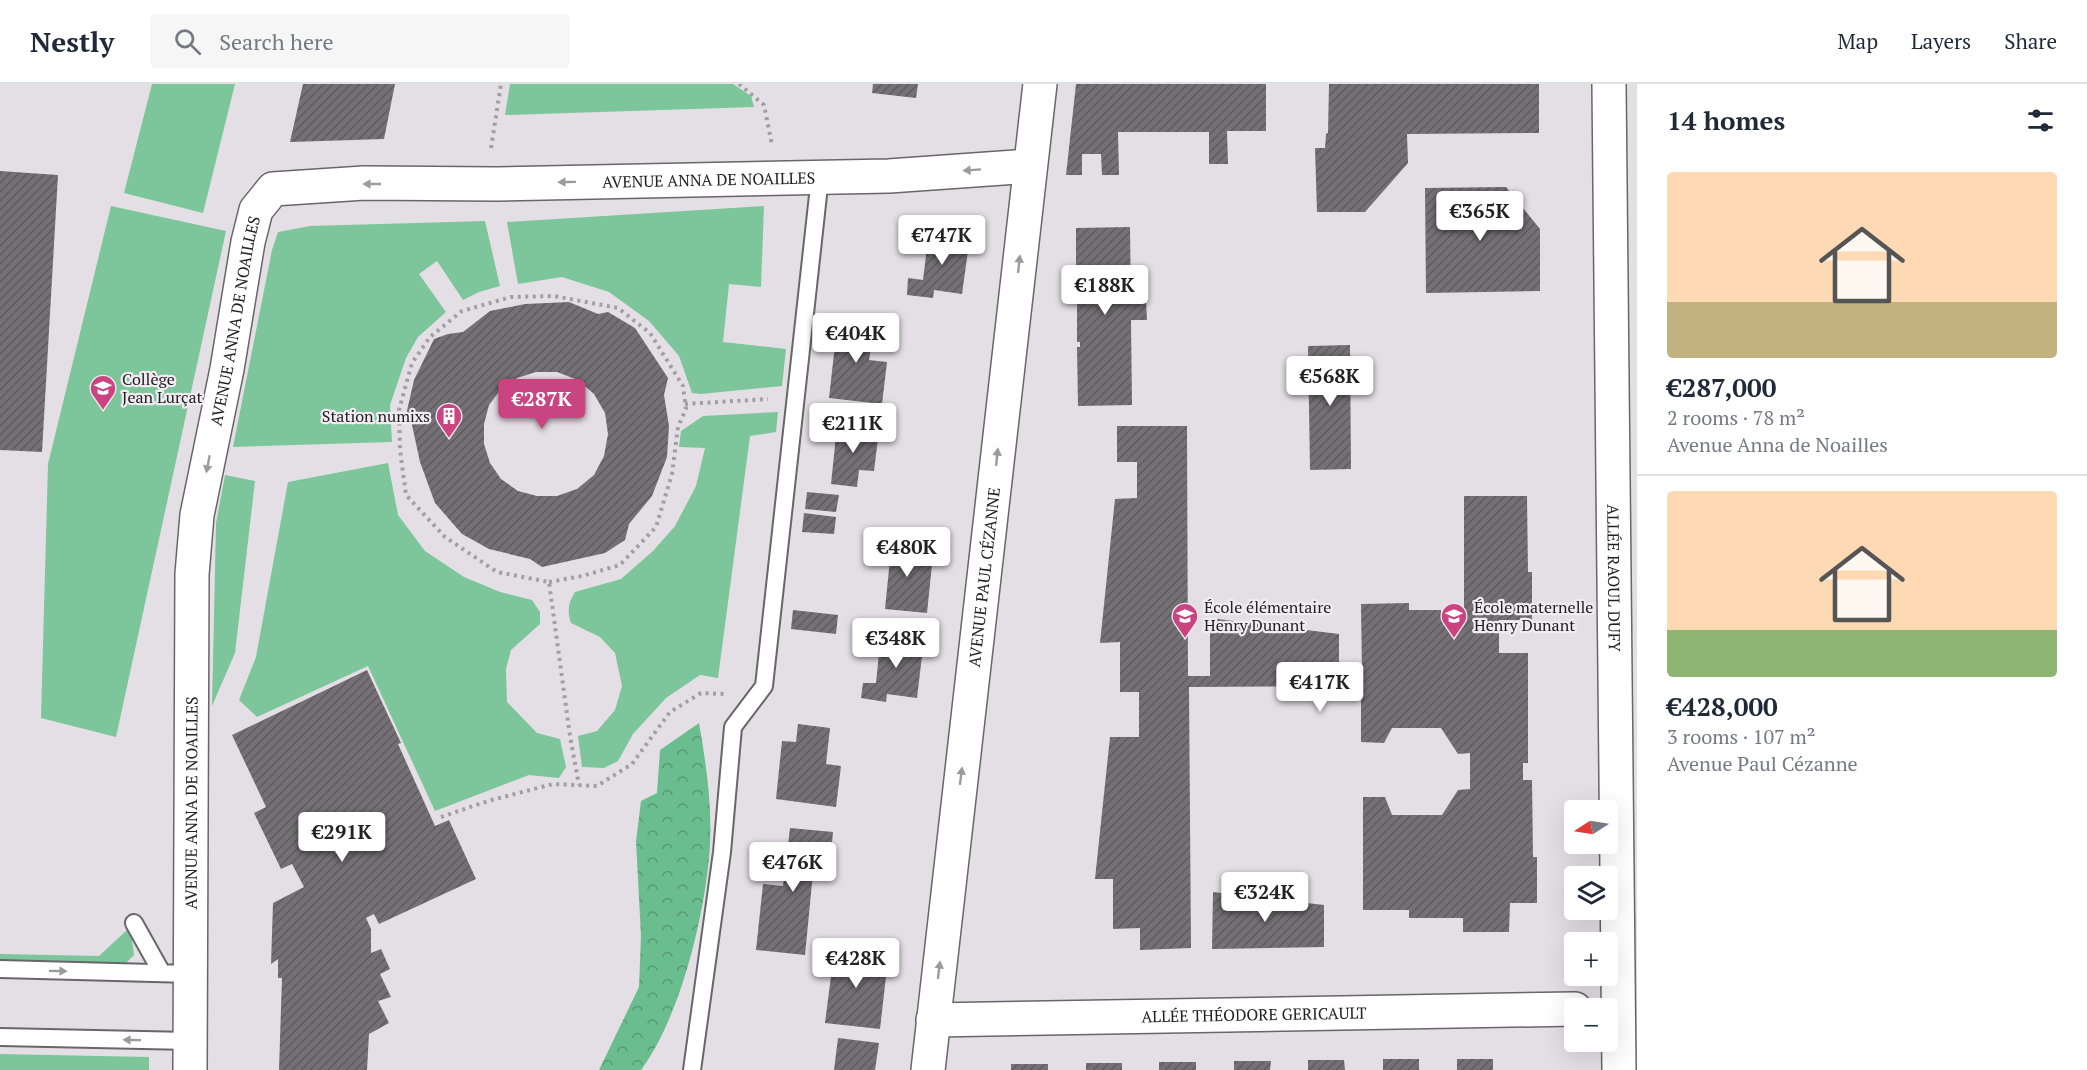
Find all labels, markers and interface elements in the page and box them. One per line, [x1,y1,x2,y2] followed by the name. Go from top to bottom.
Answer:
[150,14,570,68] search box
[30,23,114,60] text: Nestly
[171,25,204,58] icon: search
[219,27,334,56] text: Search here
[1837,27,1878,55] text: Map
[1911,27,1971,55] text: Layers
[2004,27,2057,55] text: Share
[1667,103,1785,137] text: 14 homes
[2024,104,2057,137] icon: filters
[962,165,981,174] one-way arrow
[602,167,816,193] street label: AVENUE ANNA DE NOAILLES
[557,177,576,187] one-way arrow
[362,179,381,188] one-way arrow
[1438,191,1522,242] pin: €365K
[1450,197,1510,224] text: €365K
[1808,211,1916,319] icon: home
[205,214,265,428] street label: AVENUE ANNA DE NOAILLES
[900,215,984,266] pin: €747K
[912,221,972,248] text: €747K
[1014,254,1024,273] one-way arrow
[1063,265,1147,316] pin: €188K
[1075,271,1135,298] text: €188K
[814,313,898,364] pin: €404K
[826,319,886,346] text: €404K
[1288,356,1372,407] pin: €568K
[1300,362,1360,389] text: €568K
[122,368,203,408] place label: Collège Jean Lurçat
[1667,370,1776,404] text: €287,000
[88,373,118,411] school or university icon: Collège Jean Lurçat
[500,379,584,430] pin: €287K
[512,385,572,412] text: €287K
[434,401,464,439] building icon: Station numixs
[811,403,895,454] pin: €211K
[1667,404,1805,431] text: 2 rooms · 78 m²
[322,405,430,427] place label: Station numixs
[823,409,883,436] text: €211K
[1667,431,1888,458] text: Avenue Anna de Noailles
[992,448,1002,467] one-way arrow
[203,454,212,473] one-way arrow
[963,486,1005,668] street label: AVENUE PAUL CÉZANNE
[1602,504,1626,653] street label: ALLÉE RAOUL DUFY
[865,527,949,578] pin: €480K
[1808,530,1916,638] icon: home
[877,533,937,560] text: €480K
[1204,596,1331,636] place label: École élémentaire Henry Dunant
[1474,596,1593,636] place label: École maternelle Henry Dunant
[1170,601,1200,639] school or university icon: École élémentaire Henry Dunant
[1439,601,1469,639] school or university icon: École maternelle Henry Dunant
[854,618,938,669] pin: €348K
[866,624,926,651] text: €348K
[1278,662,1362,713] pin: €417K
[1290,668,1350,695] text: €417K
[1667,689,1778,723] text: €428,000
[180,696,203,910] street label: AVENUE ANNA DE NOAILLES
[1667,723,1815,750] text: 3 rooms · 107 m²
[1667,750,1858,777] text: Avenue Paul Cézanne
[956,767,966,786] one-way arrow
[1564,800,1618,854] north arrow
[1564,800,1618,1052] map controls
[300,812,384,863] pin: €291K
[312,818,372,845] text: €291K
[751,842,835,893] pin: €476K
[763,848,823,875] text: €476K
[1564,866,1618,920] button: layers
[1223,872,1307,923] pin: €324K
[1235,878,1295,905] text: €324K
[1564,932,1618,986] button: +
[814,938,898,989] pin: €428K
[826,944,886,971] text: €428K
[934,961,944,980] one-way arrow
[49,966,68,975] one-way arrow
[1564,998,1618,1052] button: −
[1141,1002,1367,1027] street label: ALLÉE THÉODORE GERICAULT
[122,1035,141,1045] one-way arrow

